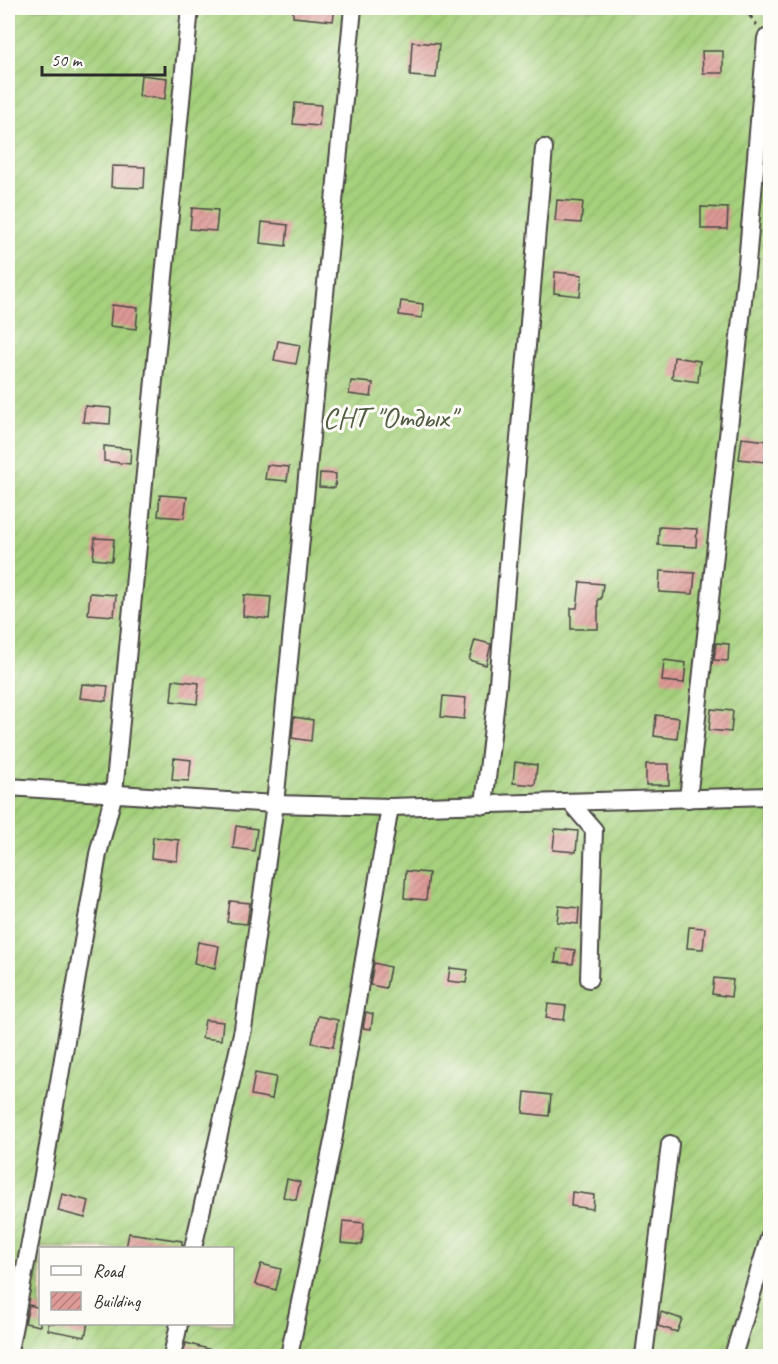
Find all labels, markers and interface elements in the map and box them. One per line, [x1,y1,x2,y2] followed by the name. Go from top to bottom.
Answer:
[42,39,165,77] scale bar
[51,49,84,71] text: 50 m
[322,398,461,436] park label: СНТ "Отдых"
[39,1247,234,1325] legend
[93,1260,126,1282] text: Road
[93,1290,142,1312] text: Building

